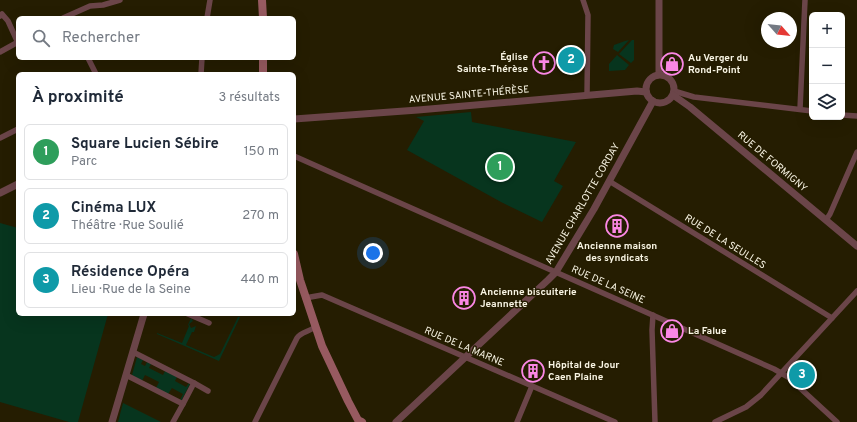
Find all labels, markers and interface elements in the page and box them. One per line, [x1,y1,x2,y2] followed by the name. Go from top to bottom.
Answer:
[761,12,797,48] north arrow
[809,12,845,120] map controls
[809,12,845,48] button: +
[16,16,296,60] search box
[30,27,52,49] icon: search
[62,29,140,48] text: Rechercher
[558,45,584,75] pin: 2
[809,48,845,84] button: −
[531,50,557,76] church icon: Église Sainte-Thérèse
[457,51,528,76] place label: Église Sainte-Thérèse
[659,51,685,77] shop icon: Au Verger du Rond-Point
[688,52,748,77] place label: Au Verger du Rond-Point
[408,83,530,107] street label: AVENUE SAINTE-THÉRÈSE
[809,84,845,120] button: layers
[32,87,124,109] text: À proximité
[218,90,280,106] text: 3 résultats
[734,129,810,195] street label: RUE DE FORMIGNY
[71,135,219,154] text: Square Lucien Sébire
[543,140,623,267] street label: AVENUE CHARLOTTE CORDAY
[43,144,49,160] text: 1
[244,144,279,160] text: 150 m
[487,152,513,182] pin: 1
[71,154,97,170] text: Parc
[71,199,156,218] text: Cinéma LUX
[42,208,50,224] text: 2
[242,208,279,224] text: 270 m
[682,212,768,272] street label: RUE DE LA SEULLES
[604,213,630,239] building icon: Ancienne maison des syndicats
[71,218,184,234] text: Théâtre · Rue Soulié
[577,240,657,265] place label: Ancienne maison des syndicats
[363,243,383,263] your location
[71,263,189,282] text: Résidence Opéra
[569,263,647,307] street label: RUE DE LA SEINE
[42,272,50,288] text: 3
[240,272,279,288] text: 440 m
[71,282,191,298] text: Lieu · Rue de la Seine
[451,285,477,311] building icon: Ancienne biscuiterie Jeannette
[480,286,577,311] place label: Ancienne biscuiterie Jeannette
[659,318,685,344] shop icon: La Falue
[422,324,506,370] street label: RUE DE LA MARNE
[688,325,727,338] place label: La Falue
[520,358,546,384] building icon: Hôpital de Jour Caen Plaine
[548,359,620,384] place label: Hôpital de Jour Caen Plaine
[789,360,815,390] pin: 3

